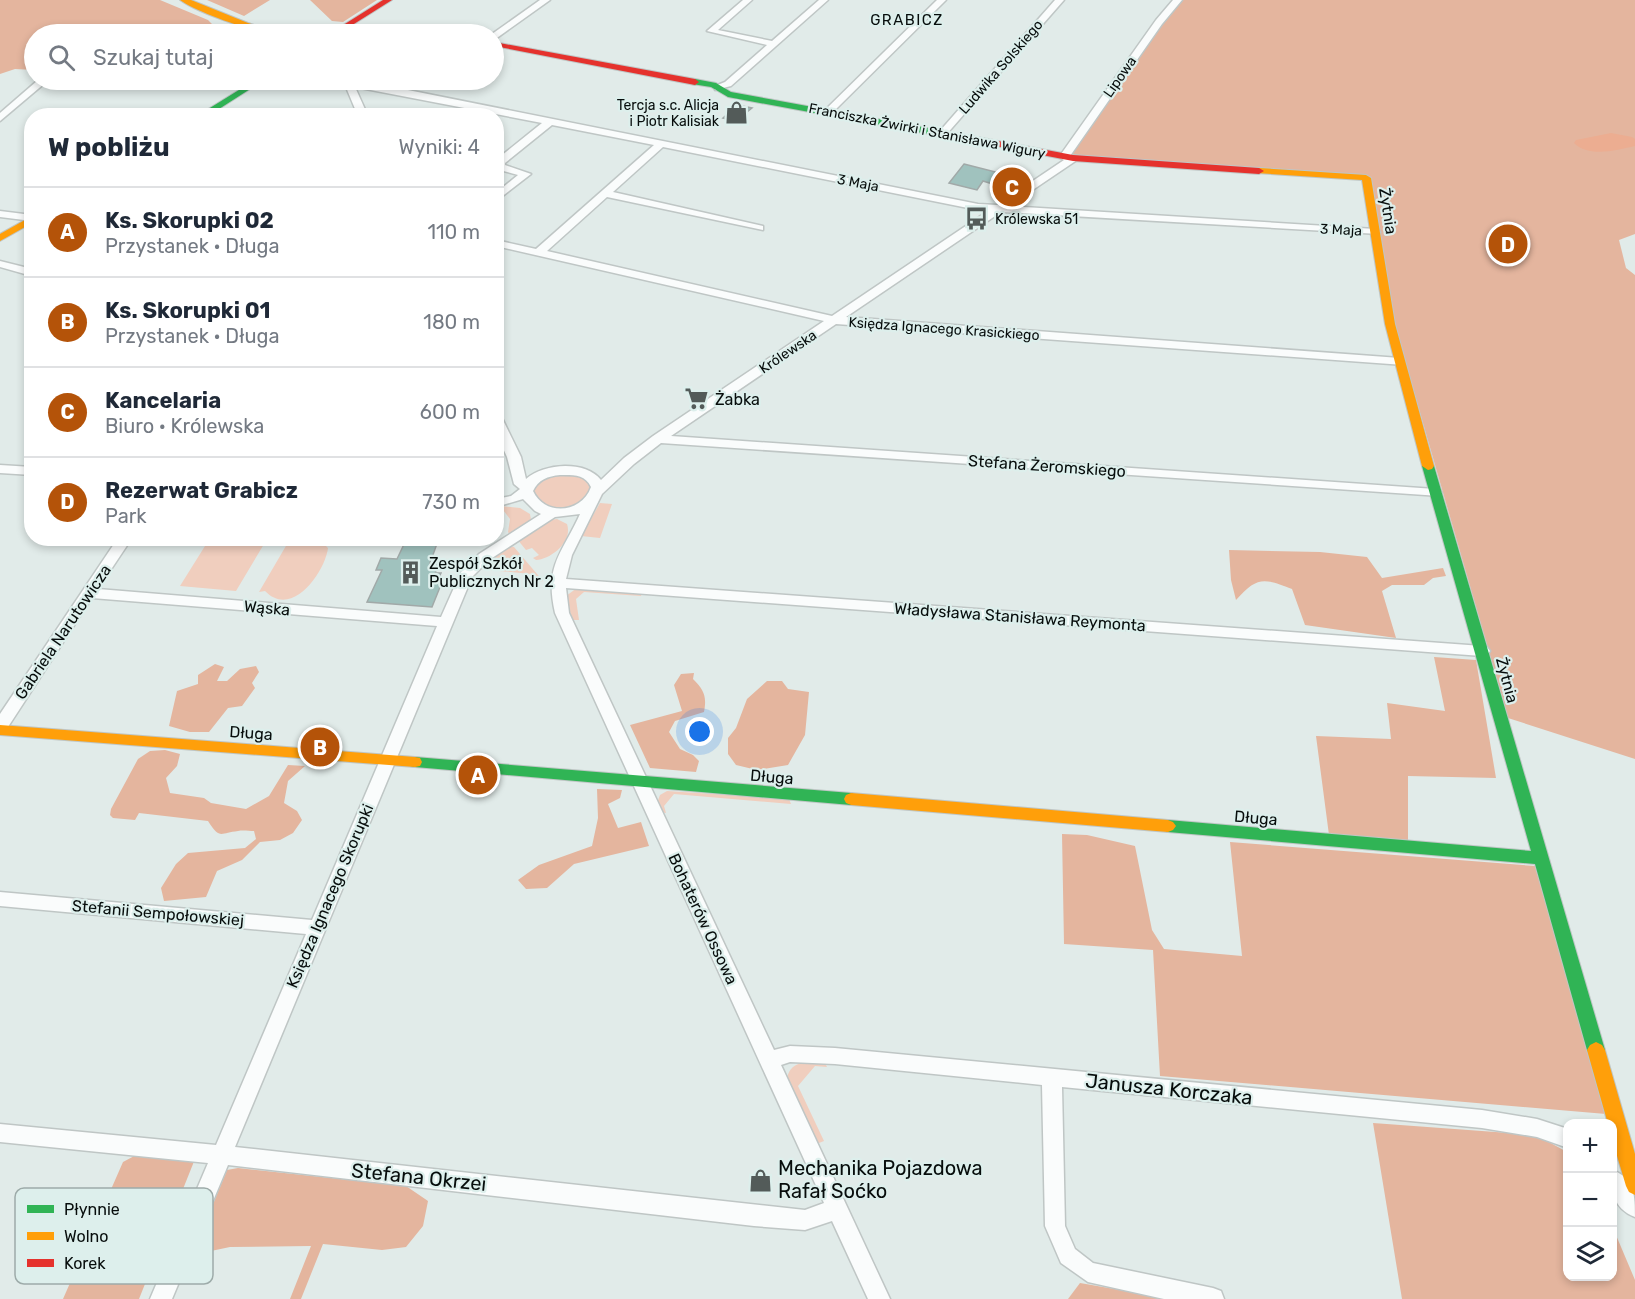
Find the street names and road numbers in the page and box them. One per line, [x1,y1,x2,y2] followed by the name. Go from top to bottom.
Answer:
[955,16,1047,118] street label: Ludwika Solskiego
[1100,53,1140,101] street label: Lipowa
[807,100,1047,162] street label: Franciszka Żwirki i Stanisława Wigury
[836,171,880,195] street label: 3 Maja
[1375,186,1401,236] street label: Żytnia
[1320,220,1362,240] street label: 3 Maja
[848,314,1040,344] street label: Księdza Ignacego Krasickiego
[756,327,820,377] street label: Królewska
[968,451,1126,481] street label: Stefana Żeromskiego
[11,561,115,703] street label: Gabriela Narutowicza
[243,597,291,619] street label: Wąska
[894,599,1146,635] street label: Władysława Stanisława Reymonta
[1492,655,1522,705] street label: Żytnia
[229,722,273,744] street label: Długa
[750,766,794,788] street label: Długa
[283,801,378,991] street label: Księdza Ignacego Skorupki
[1234,807,1278,829] street label: Długa
[664,850,742,988] street label: Bohaterów Ossowa
[71,896,245,930] street label: Stefanii Sempołowskiej
[1084,1068,1254,1110] street label: Janusza Korczaka
[350,1158,488,1196] street label: Stefana Okrzei

